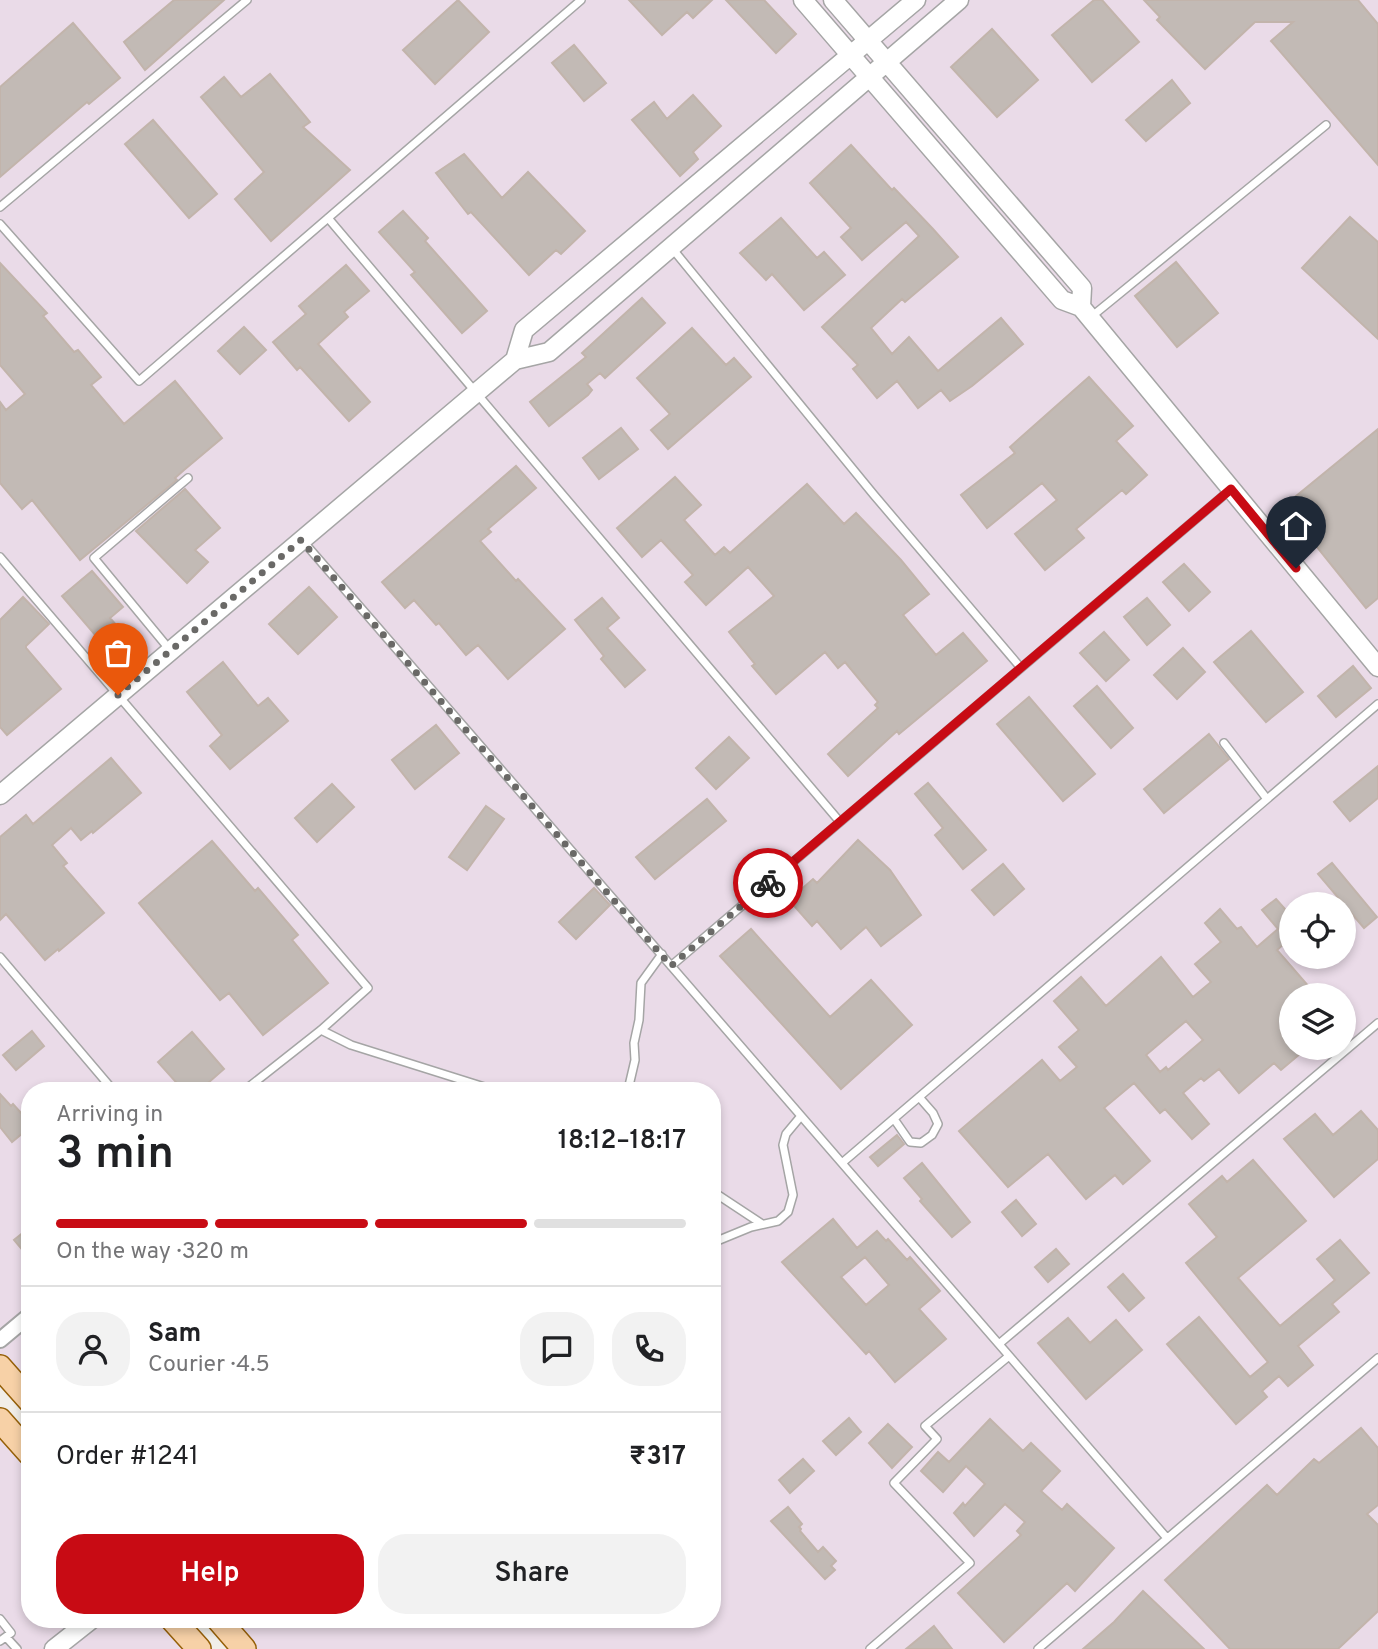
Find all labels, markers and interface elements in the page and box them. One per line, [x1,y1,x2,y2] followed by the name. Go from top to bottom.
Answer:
[1266,496,1326,568] pin
[1277,507,1315,545] icon: home
[88,623,148,695] pin
[99,634,137,672] icon: bag
[733,848,803,918] courier
[749,864,787,902] icon: bike
[1279,892,1356,1060] map controls
[1279,892,1356,969] button: locate
[1279,983,1356,1060] button: layers
[56,1101,163,1130] text: Arriving in
[558,1125,686,1158] text: 18:12–18:17
[56,1126,174,1185] text: 3 min
[56,1238,249,1267] text: On the way · 320 m
[56,1312,130,1386] button: person
[520,1312,594,1386] button: chat
[612,1312,686,1386] button: phone
[148,1318,201,1351] text: Sam
[148,1351,270,1380] text: Courier · 4.5
[56,1441,199,1474] text: Order #1241
[629,1441,686,1474] text: ₹317
[56,1534,364,1614] button: Help
[378,1534,686,1614] button: Share

